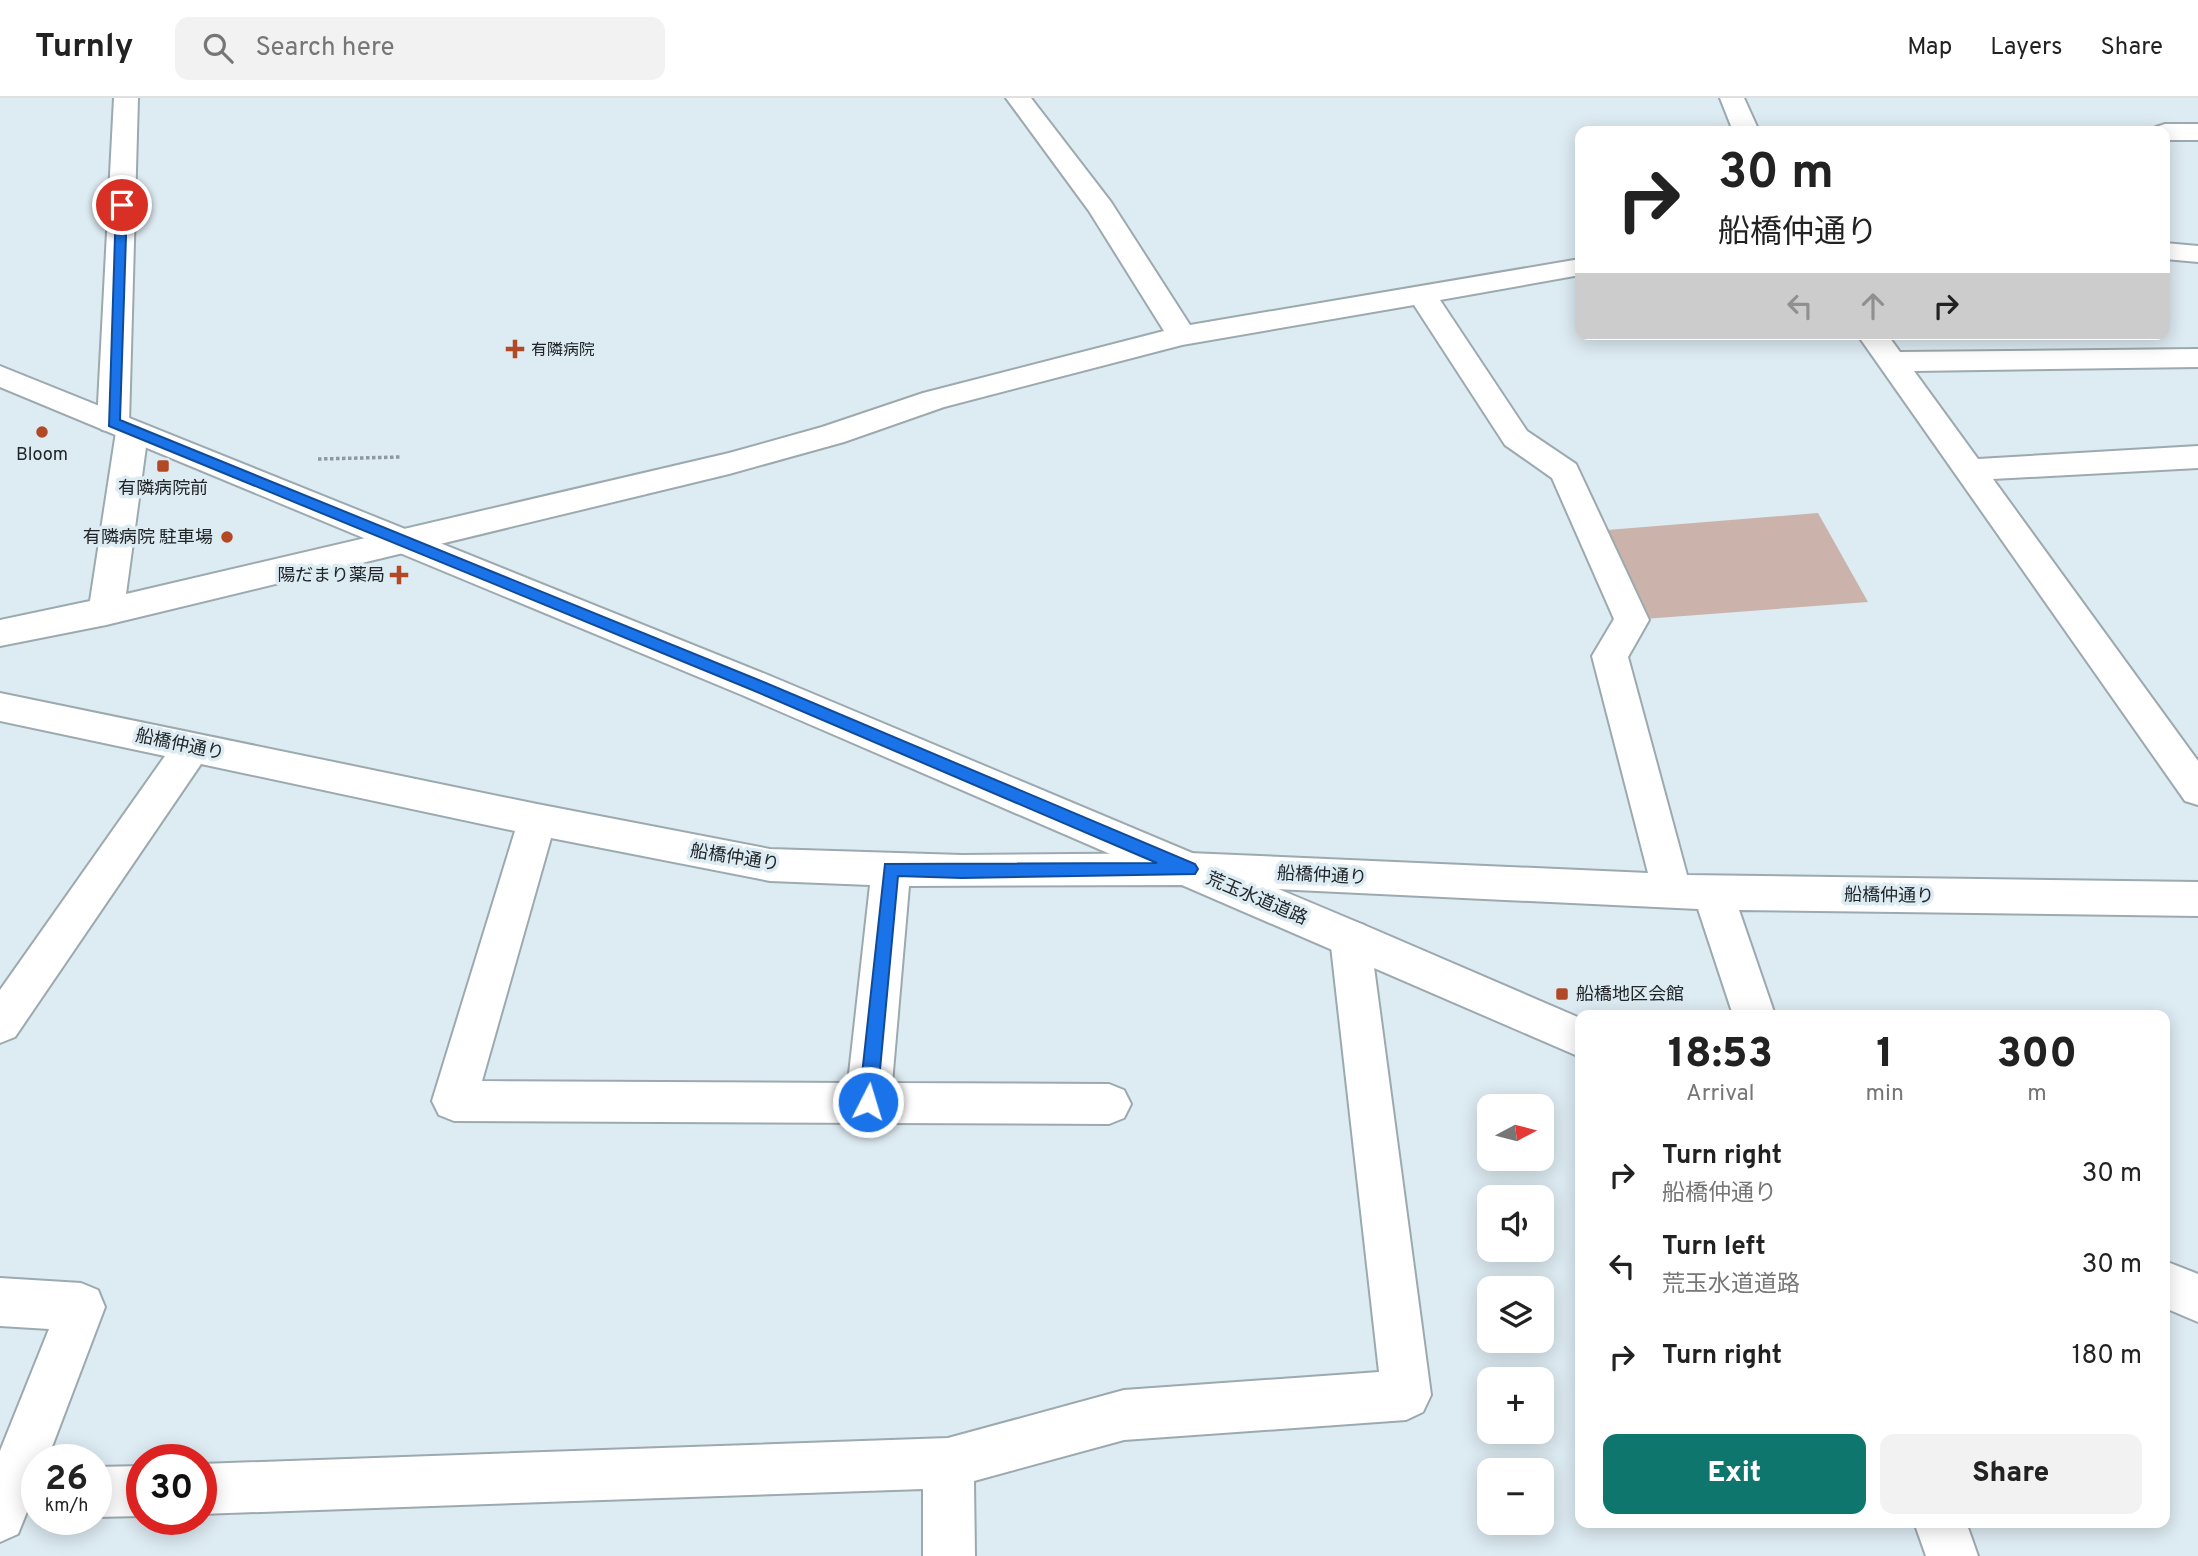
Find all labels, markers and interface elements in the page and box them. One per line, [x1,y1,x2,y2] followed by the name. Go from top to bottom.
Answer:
[175,17,665,80] search box
[35,27,133,69] text: Turnly
[199,29,237,67] icon: search
[255,32,394,65] text: Search here
[1907,33,1952,63] text: Map
[1990,33,2062,63] text: Layers
[2100,33,2163,63] text: Share
[1718,144,1834,206] text: 30 m
[1603,154,1694,245] icon: right
[92,175,152,235] pin
[103,186,141,224] icon: arrive
[1718,214,1878,254] text: 船橋仲通り
[1781,287,1819,325] icon: left
[1854,287,1892,325] icon: ahead
[1927,287,1965,325] icon: right
[505,339,525,359] marker: 有隣病院
[531,341,595,361] place label: 有隣病院
[34,424,50,440] marker: Bloom
[16,444,68,467] place label: Bloom
[155,458,171,474] marker: 有隣病院前
[118,478,208,501] place label: 有隣病院前
[83,527,213,550] place label: 有隣病院 駐車場
[219,529,235,545] marker: 有隣病院 駐車場
[277,565,385,588] place label: 陽だまり薬局
[391,567,407,583] marker: 陽だまり薬局
[133,725,226,766] street label: 船橋仲通り
[689,840,781,877] street label: 船橋仲通り
[1276,863,1367,890] street label: 船橋仲通り
[1202,868,1311,931] street label: 荒玉水道道路
[1844,884,1934,909] street label: 船橋仲通り
[1576,984,1684,1007] place label: 船橋地区会館
[1554,986,1570,1002] marker: 船橋地区会館
[1668,1029,1773,1082] text: 18:53
[1876,1029,1893,1082] text: 1
[1997,1029,2077,1082] text: 300
[831,1065,905,1139] position arrow
[1686,1080,1755,1109] text: Arrival
[1866,1080,1904,1109] text: min
[2027,1080,2047,1109] text: m
[1477,1094,1554,1171] north arrow
[1477,1094,1554,1535] map controls
[1662,1140,1782,1173] text: Turn right
[1603,1156,1641,1194] icon: right
[2082,1158,2142,1191] text: 30 m
[1662,1180,1777,1209] text: 船橋仲通り
[1477,1185,1554,1262] button: sound
[1662,1231,1766,1264] text: Turn left
[1603,1247,1641,1285] icon: left
[2082,1249,2142,1282] text: 30 m
[1662,1271,1800,1300] text: 荒玉水道道路
[1477,1276,1554,1353] button: layers
[1603,1338,1641,1376] icon: right
[1662,1340,1782,1373] text: Turn right
[2072,1340,2142,1373] text: 180 m
[1477,1367,1554,1444] button: +
[1603,1434,1866,1514] button: Exit
[1880,1434,2142,1514] button: Share
[126,1444,217,1535] speed limit sign: 30
[45,1458,88,1502] text: 26
[1477,1458,1554,1535] button: −
[45,1495,88,1518] text: km/h

